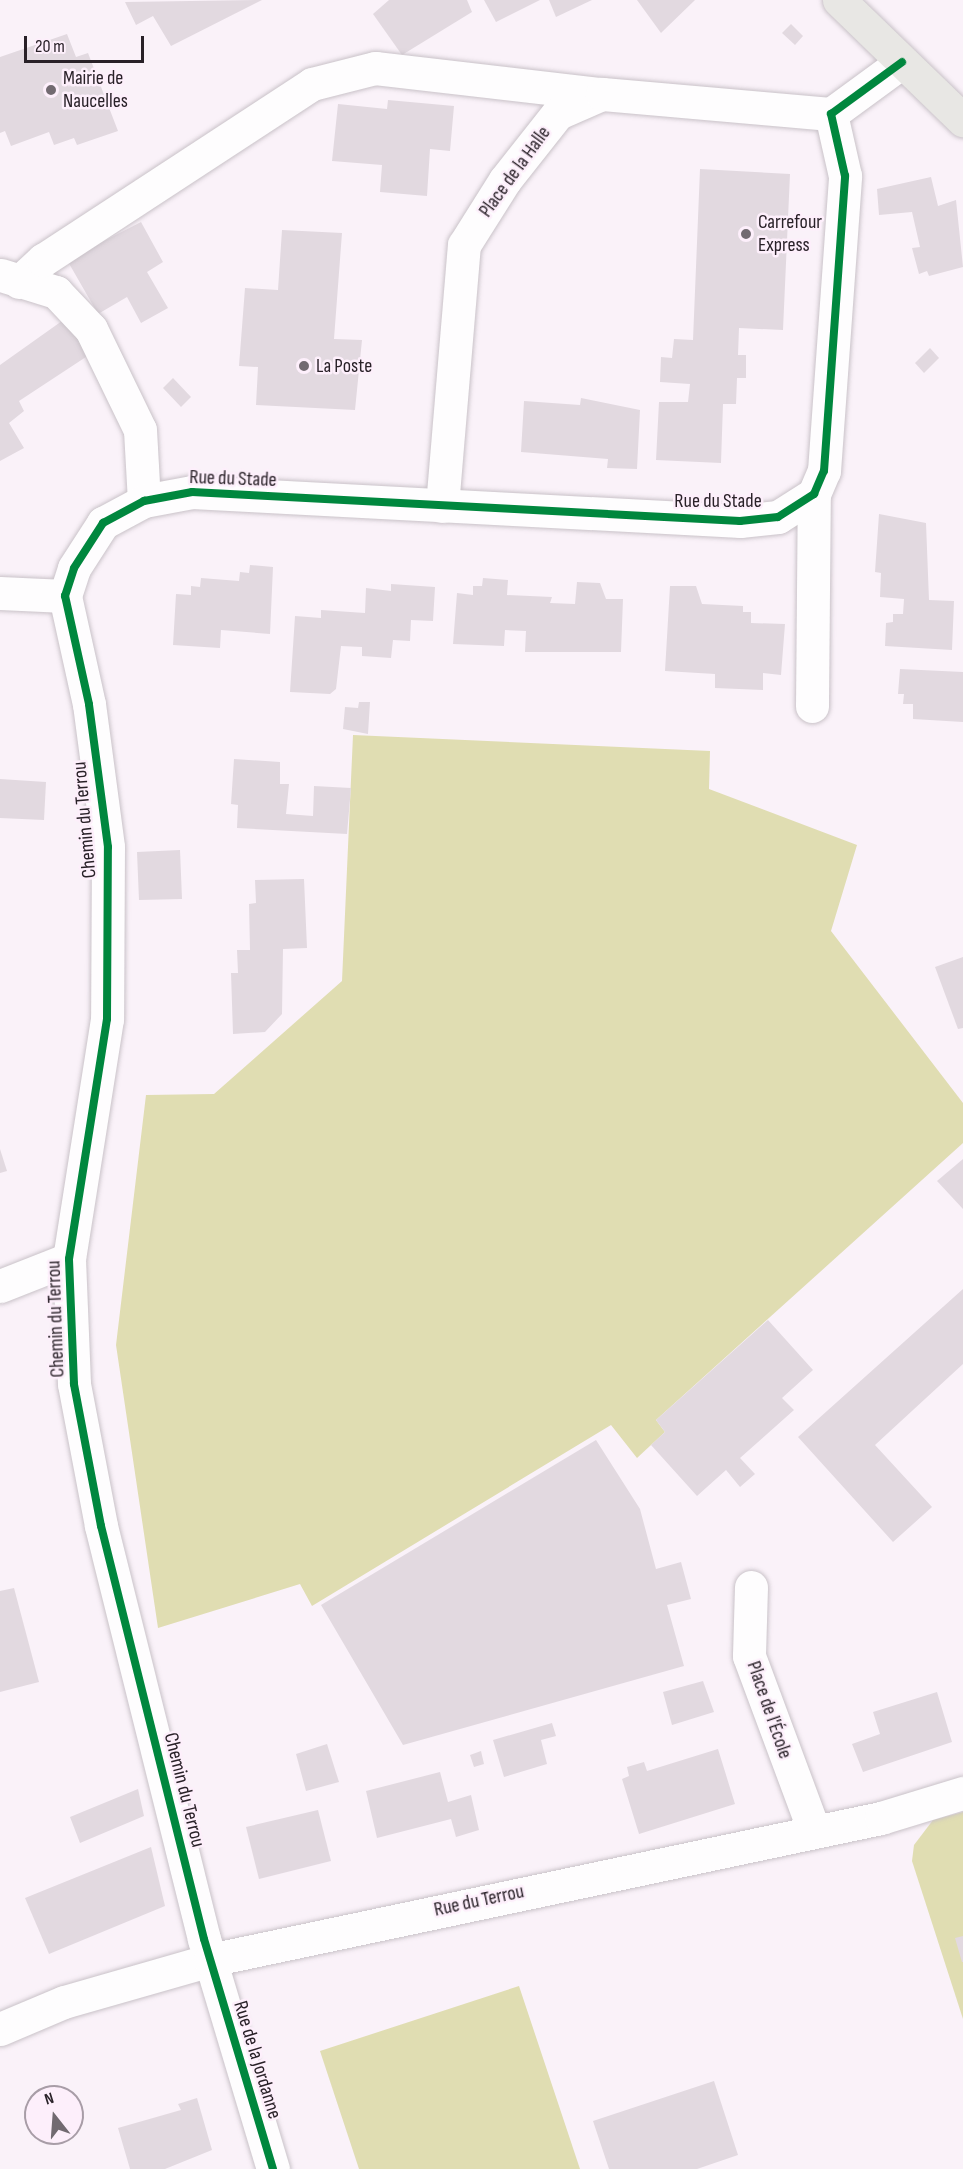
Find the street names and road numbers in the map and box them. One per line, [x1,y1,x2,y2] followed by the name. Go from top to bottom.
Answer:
[474,122,556,222] street label: Place de la Halle
[189,465,277,493] street label: Rue du Stade
[674,489,762,513] street label: Rue du Stade
[68,761,102,879] street label: Chemin du Terrou
[42,1260,70,1378] street label: Chemin du Terrou
[741,1658,797,1762] street label: Place de l'École
[158,1730,210,1850] street label: Chemin du Terrou
[432,1880,526,1922] street label: Rue du Terrou
[228,1998,286,2122] street label: Rue de la Jordanne

